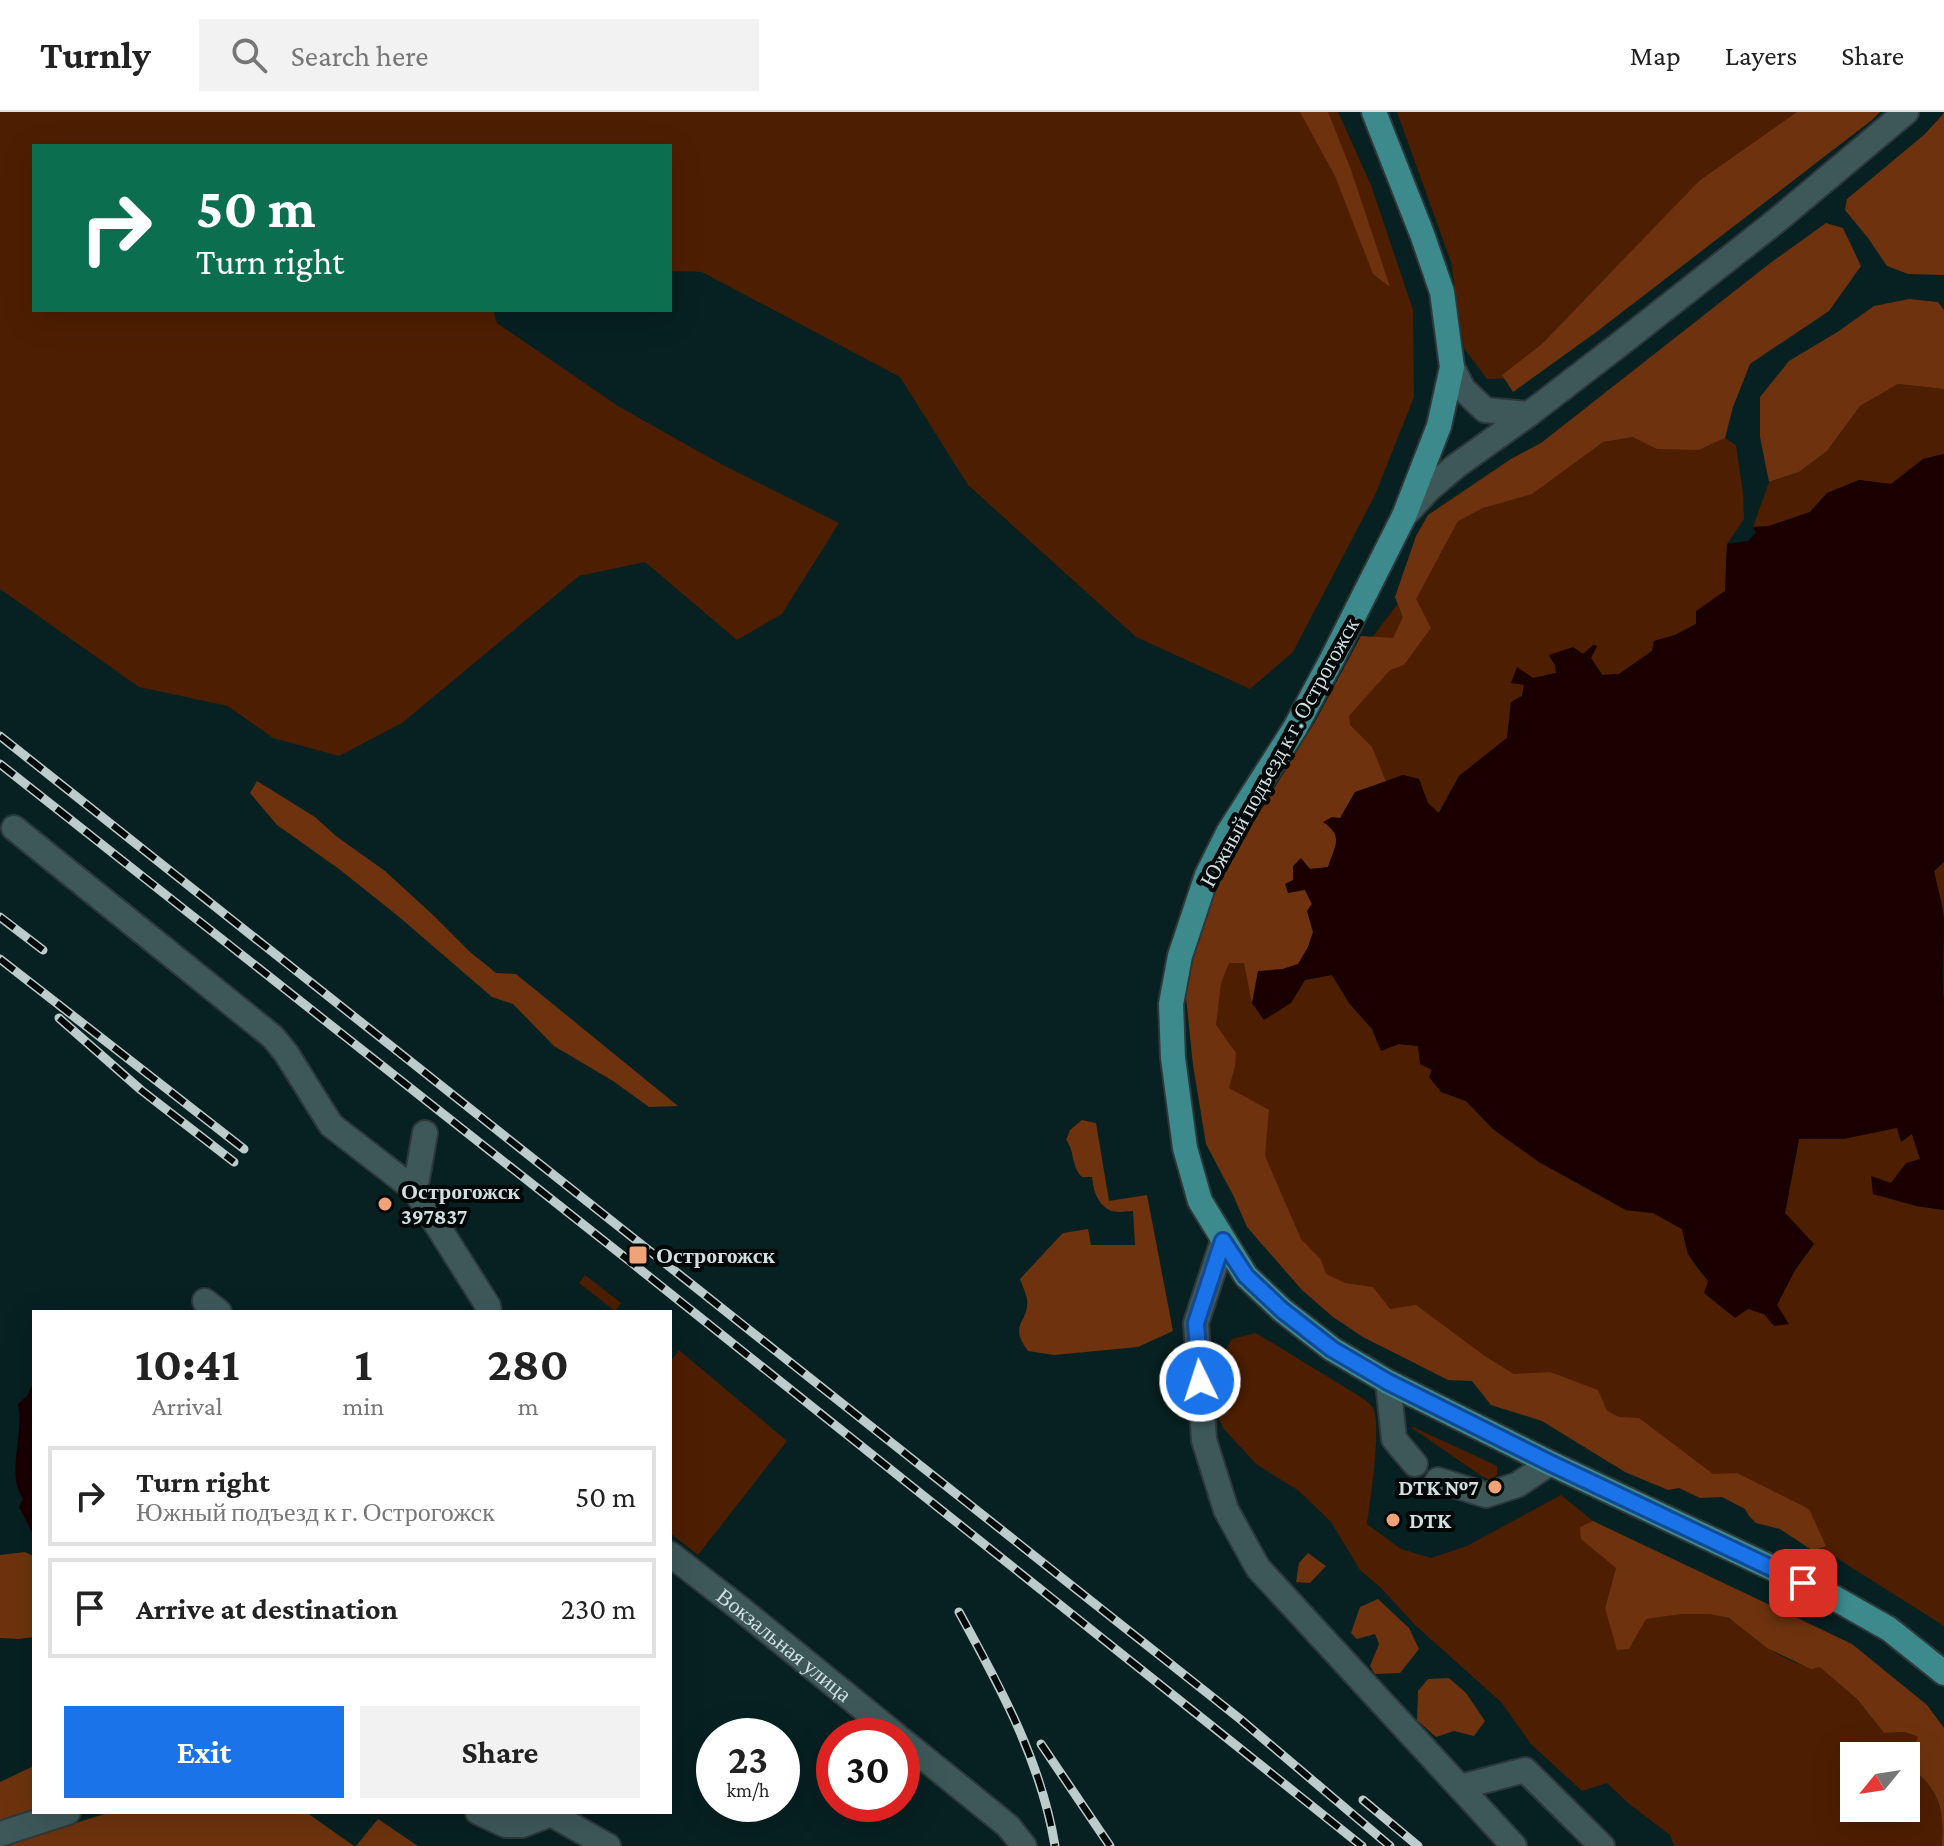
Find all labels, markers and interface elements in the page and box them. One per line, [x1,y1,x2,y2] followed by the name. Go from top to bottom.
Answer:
[199,19,759,91] search box
[227,33,271,77] icon: search
[40,34,151,76] text: Turnly
[291,39,428,72] text: Search here
[1630,40,1681,71] text: Map
[1725,40,1797,71] text: Layers
[1841,40,1904,71] text: Share
[64,176,168,280] icon: right
[196,177,316,239] text: 50 m
[196,242,344,282] text: Turn right
[1195,613,1364,891] street label: Южный подъезд к г. Острогожск
[401,1179,520,1229] place label: Острогожск 397837
[376,1195,394,1213] marker: Острогожск 397837
[656,1243,775,1268] place label: Острогожск
[627,1244,649,1266] marker: Острогожск
[135,1337,239,1390] text: 10:41
[354,1337,372,1390] text: 1
[487,1337,569,1390] text: 280
[1158,1339,1242,1423] position arrow
[152,1392,223,1421] text: Arrival
[343,1392,384,1421] text: min
[518,1392,539,1421] text: m
[136,1465,270,1498] text: Turn right
[68,1474,112,1518] icon: right
[1398,1475,1479,1500] place label: DTK №7
[1486,1478,1504,1496] marker: DTK №7
[575,1480,636,1513] text: 50 m
[136,1498,495,1527] text: Южный подъезд к г. Острогожск
[1409,1508,1452,1533] place label: DTK
[1384,1511,1402,1529] marker: DTK
[1769,1549,1837,1617] pin
[1781,1561,1825,1605] icon: arrive
[712,1583,857,1707] street label: Вокзальная улица
[68,1586,112,1630] icon: arrive
[136,1592,398,1625] text: Arrive at destination
[561,1592,636,1625] text: 230 m
[64,1706,344,1798] button: Exit
[360,1706,640,1798] button: Share
[816,1718,920,1822] speed limit sign: 30
[728,1737,768,1782] text: 23
[1840,1742,1920,1822] north arrow
[1840,1742,1920,1822] map controls
[726,1779,770,1801] text: km/h

